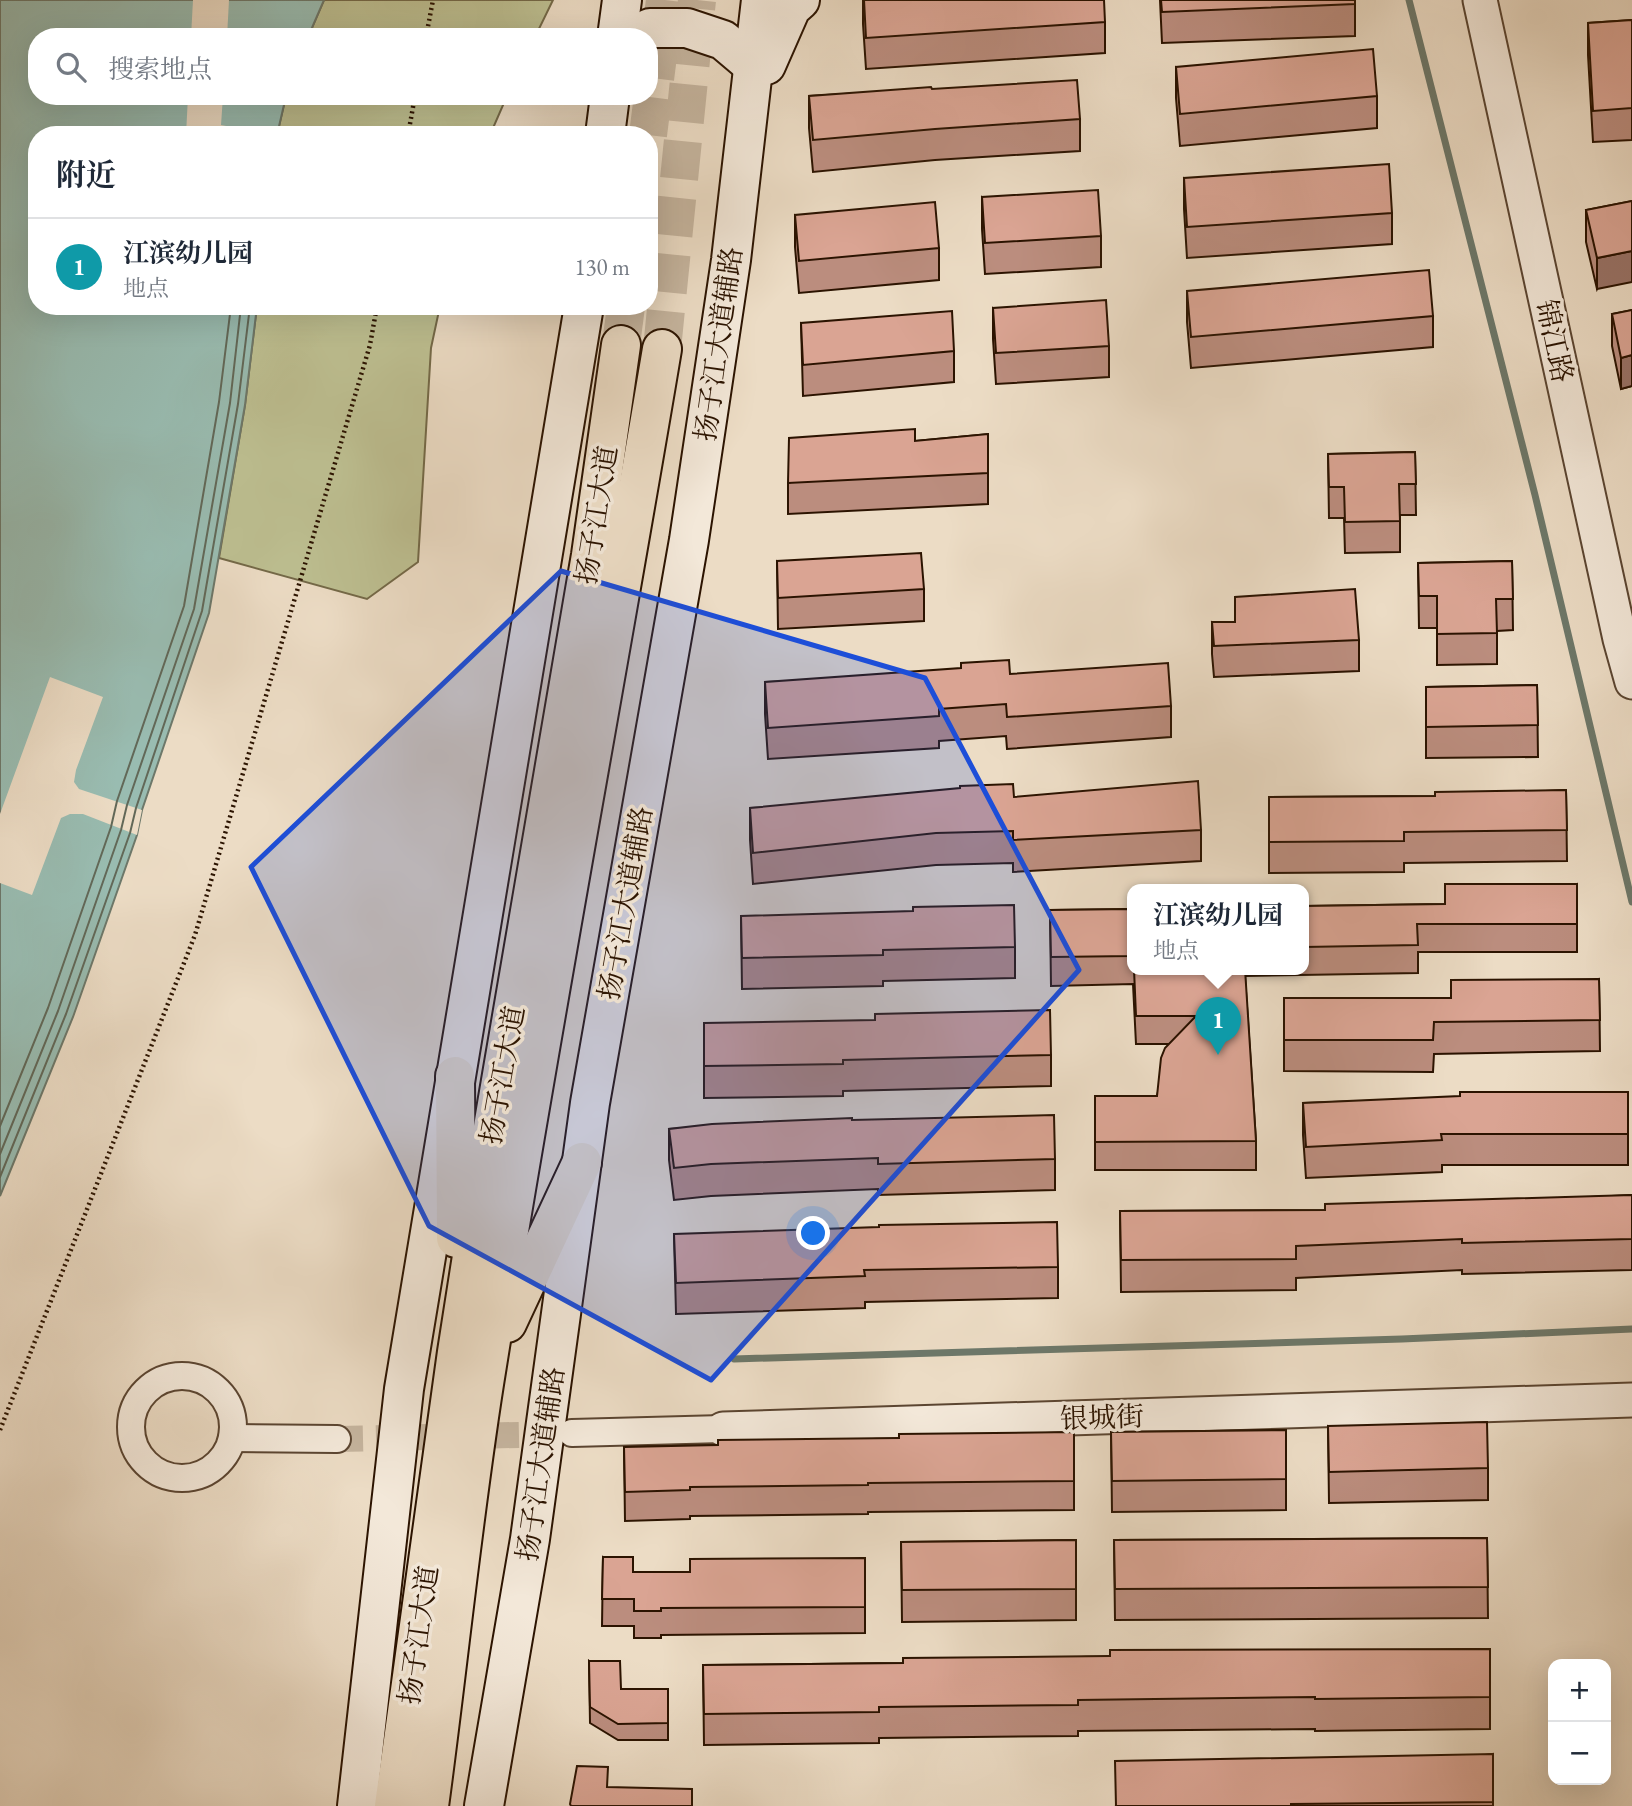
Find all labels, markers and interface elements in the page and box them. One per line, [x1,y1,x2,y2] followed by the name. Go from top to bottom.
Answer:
[28,28,658,105] search box
[52,48,90,86] icon: search
[108,52,212,86] text: 搜索地点
[56,155,116,194] text: 附近
[123,236,253,270] text: 江滨幼儿园
[687,244,749,444] street label: 扬子江大道辅路
[73,252,85,282] text: 1
[574,252,630,282] text: 130 m
[123,273,169,303] text: 地点
[1529,296,1581,386] street label: 锦江路
[567,443,625,587] street label: 扬子江大道
[590,803,660,1003] street label: 扬子江大道辅路
[1127,884,1309,975] popup
[1153,898,1283,932] text: 江滨幼儿园
[1153,935,1199,965] text: 地点
[1195,997,1241,1055] pin: 1
[472,1003,532,1147] street label: 扬子江大道
[796,1216,830,1250] your location
[509,1364,571,1564] street label: 扬子江大道辅路
[1059,1398,1145,1436] street label: 银城街
[390,1563,446,1707] street label: 扬子江大道
[1548,1659,1611,1785] map controls
[1548,1659,1611,1722] button: +
[1548,1722,1611,1785] button: −

